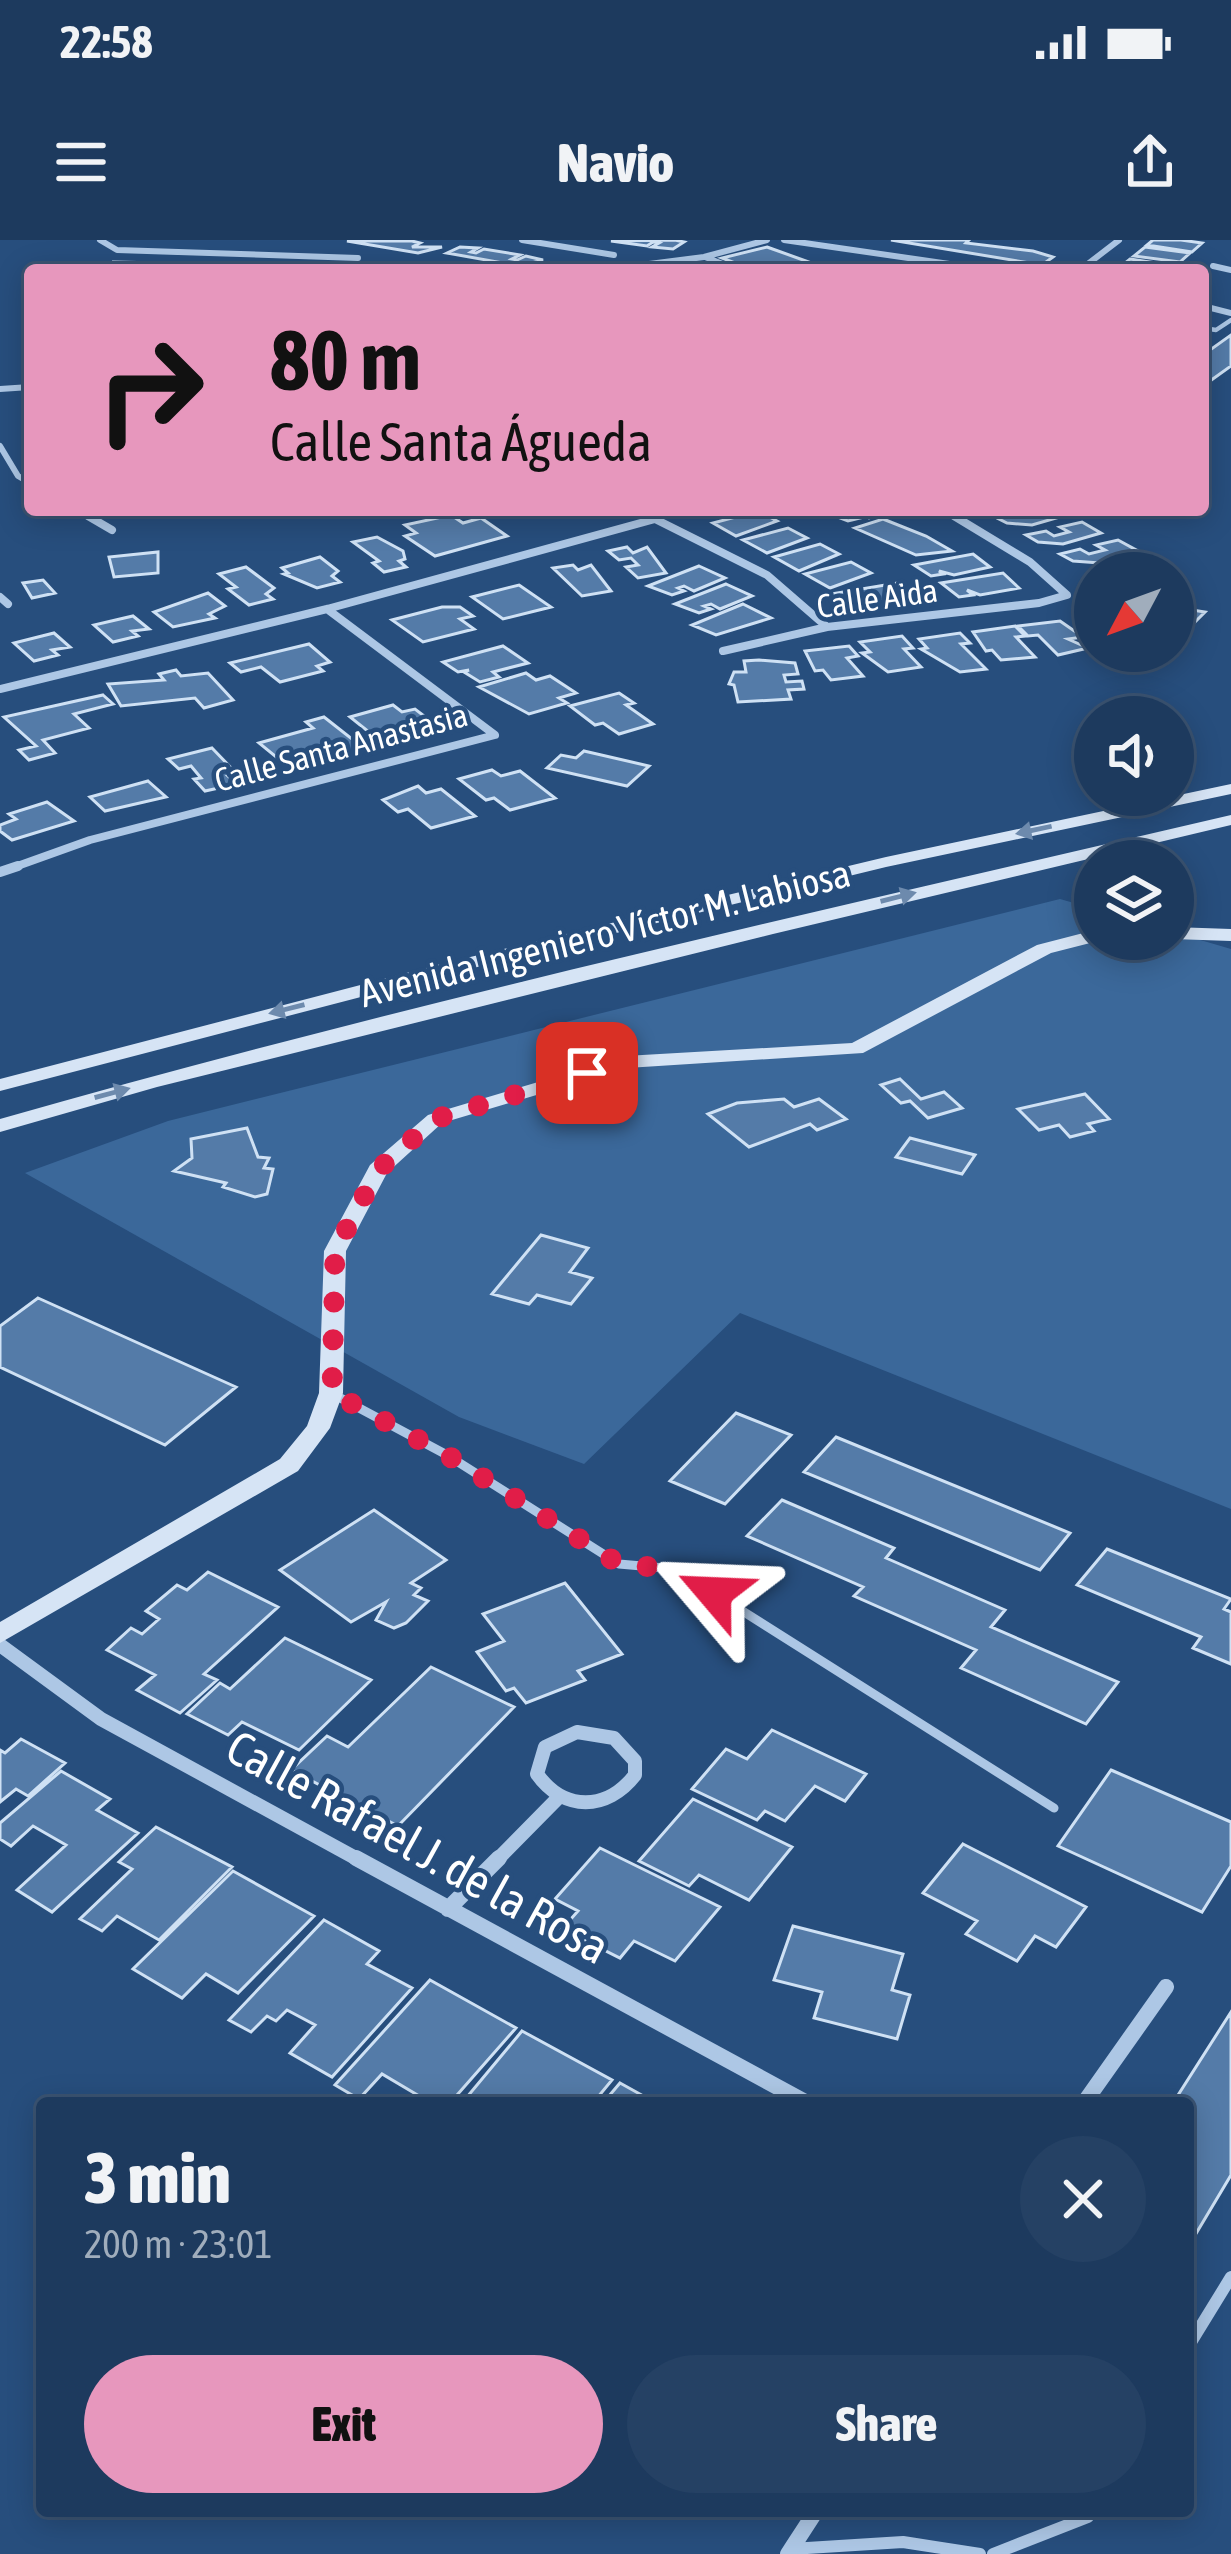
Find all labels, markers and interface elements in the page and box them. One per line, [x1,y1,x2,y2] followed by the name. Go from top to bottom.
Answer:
[60,16,153,68] text: 22:58
[48,129,114,195] icon: menu
[1117,129,1183,195] icon: share
[557,132,674,193] text: Navio
[72,312,228,468] icon: right
[270,312,421,408] text: 80 m
[270,411,652,472] text: Calle Santa Águeda
[1074,552,1194,672] north arrow
[1074,552,1194,960] map controls
[814,571,940,625] street label: Calle Aida
[210,695,472,799] street label: Calle Santa Anastasia
[1074,696,1194,816] button: sound
[1015,821,1053,840] one-way arrow
[1074,840,1194,960] button: layers
[355,851,855,1015] street label: Avenida Ingeniero Víctor M. Labiosa
[880,887,917,906] one-way arrow
[269,1000,306,1019] one-way arrow
[536,1022,638,1124] pin
[554,1040,620,1106] icon: arrive
[94,1083,131,1102] one-way arrow
[651,1530,777,1656] position arrow
[218,1719,619,1974] street label: Calle Rafael J. de la Rosa
[84,2136,231,2218] text: 3 min
[1020,2136,1146,2262] button: close
[84,2222,273,2266] text: 200 m · 23:01
[84,2355,603,2493] button: Exit
[627,2355,1146,2493] button: Share

